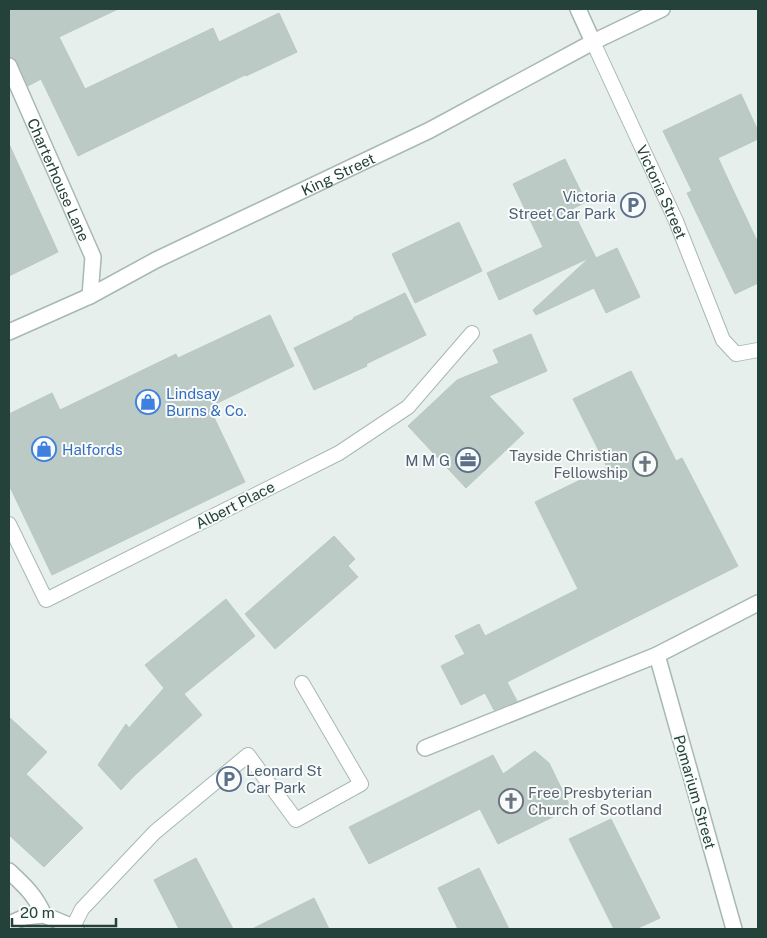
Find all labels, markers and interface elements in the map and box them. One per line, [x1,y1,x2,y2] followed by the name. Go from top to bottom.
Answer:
[25,116,93,243] street label: Charterhouse Lane
[633,142,691,241] street label: Victoria Street
[298,149,377,198] street label: King Street
[509,188,616,222] place label: Victoria Street Car Park
[620,192,646,218] parking icon: Victoria Street Car Park
[166,385,247,419] place label: Lindsay Burns & Co.
[135,389,161,415] shop icon: Lindsay Burns & Co.
[31,436,57,462] shop icon: Halfords
[62,441,123,458] place label: Halfords
[455,447,481,473] office icon: M M G
[509,447,628,481] place label: Tayside Christian Fellowship
[632,451,658,477] church icon: Tayside Christian Fellowship
[405,452,450,469] place label: M M G
[193,478,277,532] street label: Albert Place
[671,733,719,851] street label: Pomarium Street
[246,762,322,796] place label: Leonard St Car Park
[216,766,242,792] parking icon: Leonard St Car Park
[528,784,662,818] place label: Free Presbyterian Church of Scotland
[498,788,524,814] church icon: Free Presbyterian Church of Scotland
[12,896,116,928] scale bar
[20,904,55,921] text: 20 m

